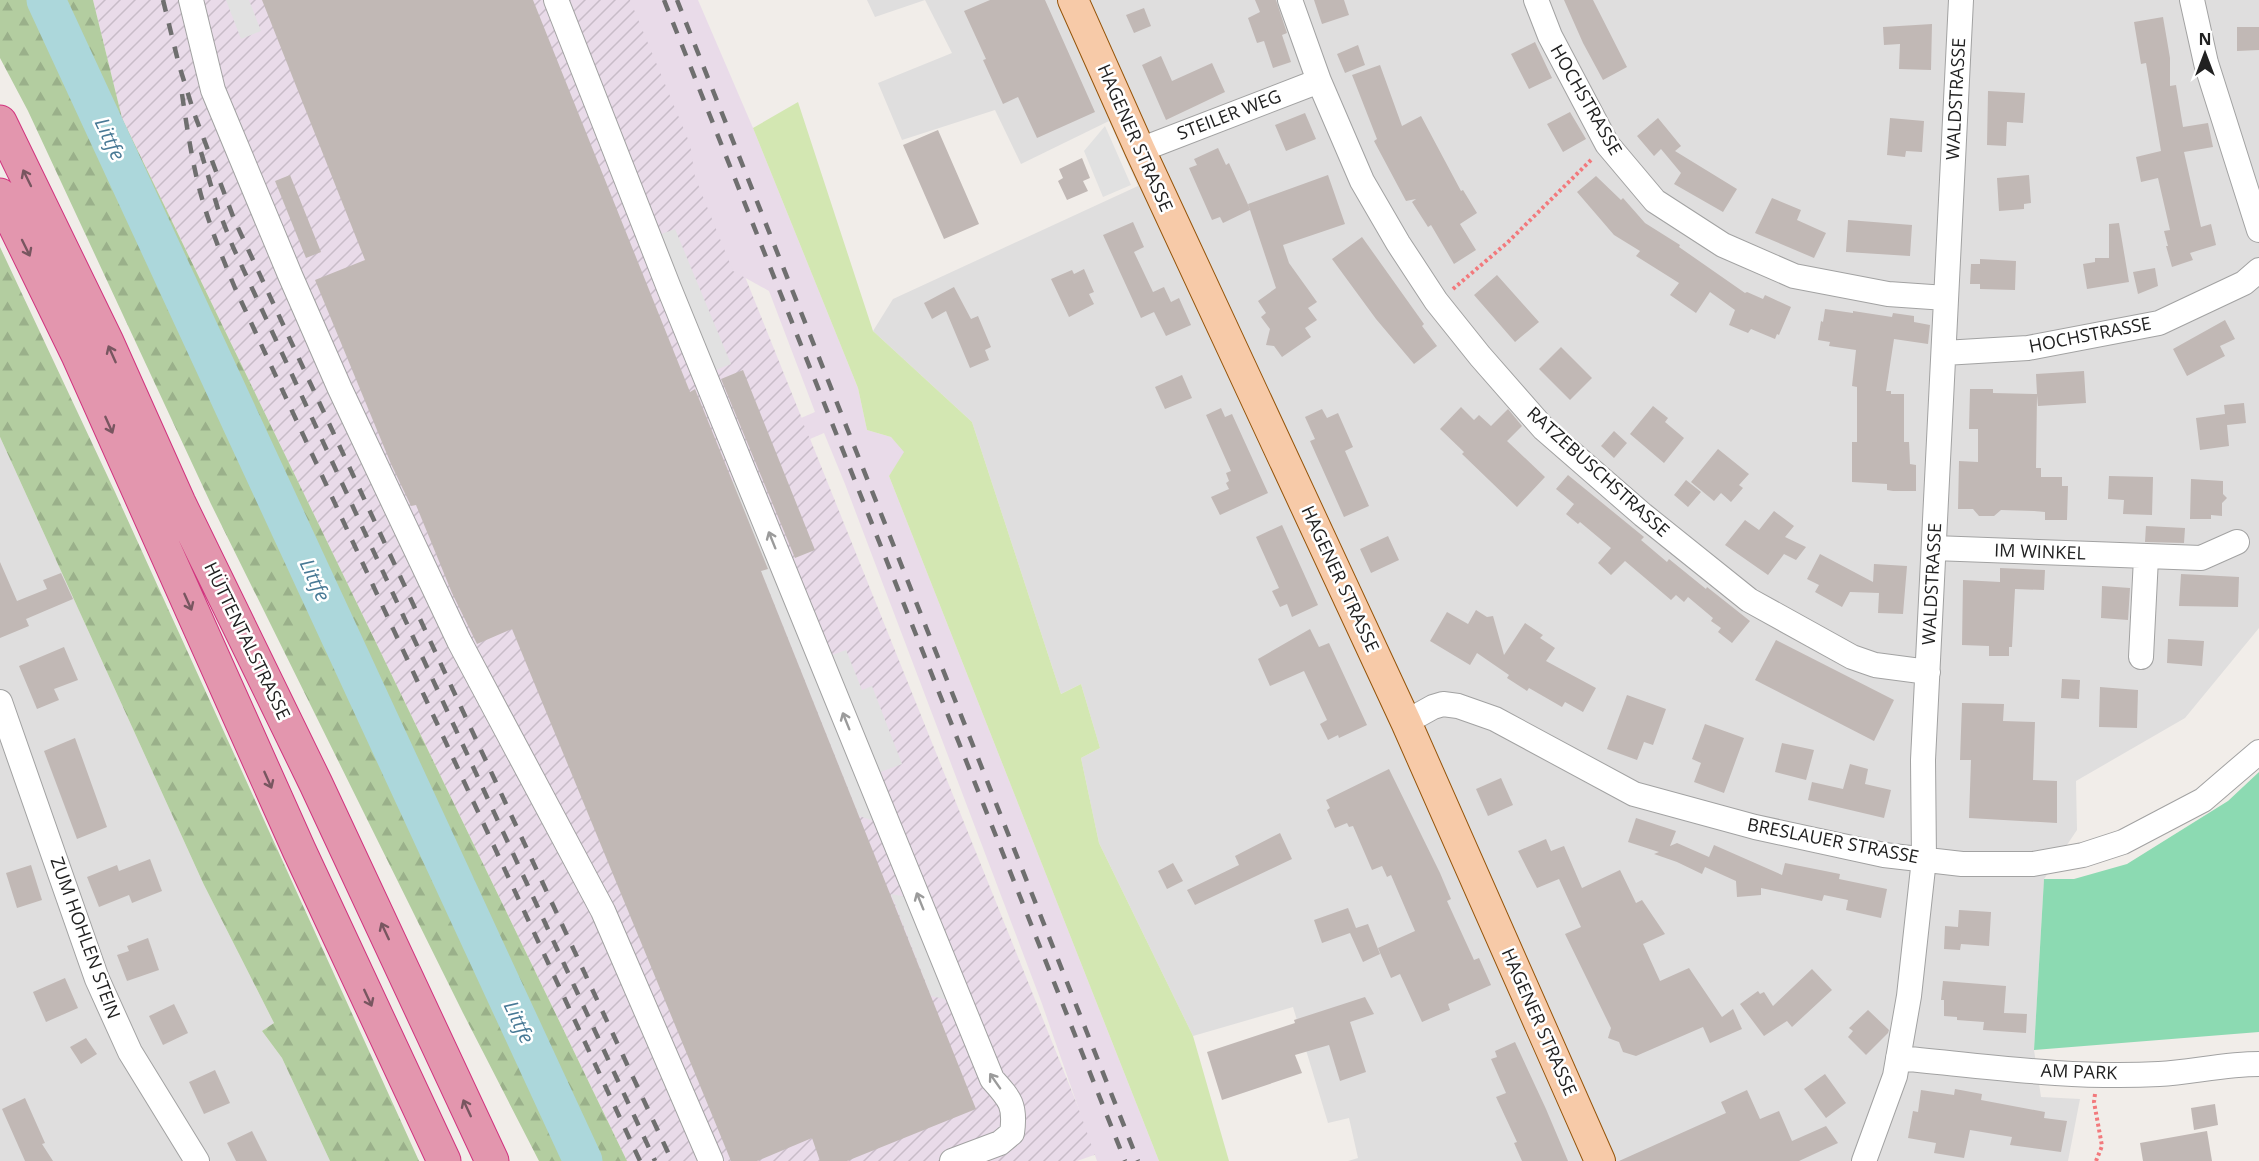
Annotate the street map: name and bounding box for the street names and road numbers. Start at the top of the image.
street label: WALDSTRASSE [1940,37,1970,161]
street label: HOCHSTRASSE [1545,40,1628,159]
street label: HAGENER STRASSE [1093,60,1179,215]
street label: STEILER WEG [1173,83,1284,145]
street label: HOCHSTRASSE [2027,310,2153,358]
street label: RATZEBUSCHSTRASSE [1522,401,1675,542]
street label: HAGENER STRASSE [1296,501,1385,656]
street label: WALDSTRASSE [1916,522,1946,646]
street label: IM WINKEL [1994,537,2086,565]
street label: HÜTTENTALSTRASSE [199,558,296,723]
street label: BRESLAUER STRASSE [1745,812,1921,868]
street label: ZUM HOHLEN STEIN [45,853,126,1022]
street label: HAGENER STRASSE [1497,944,1583,1099]
street label: AM PARK [2040,1058,2119,1084]

